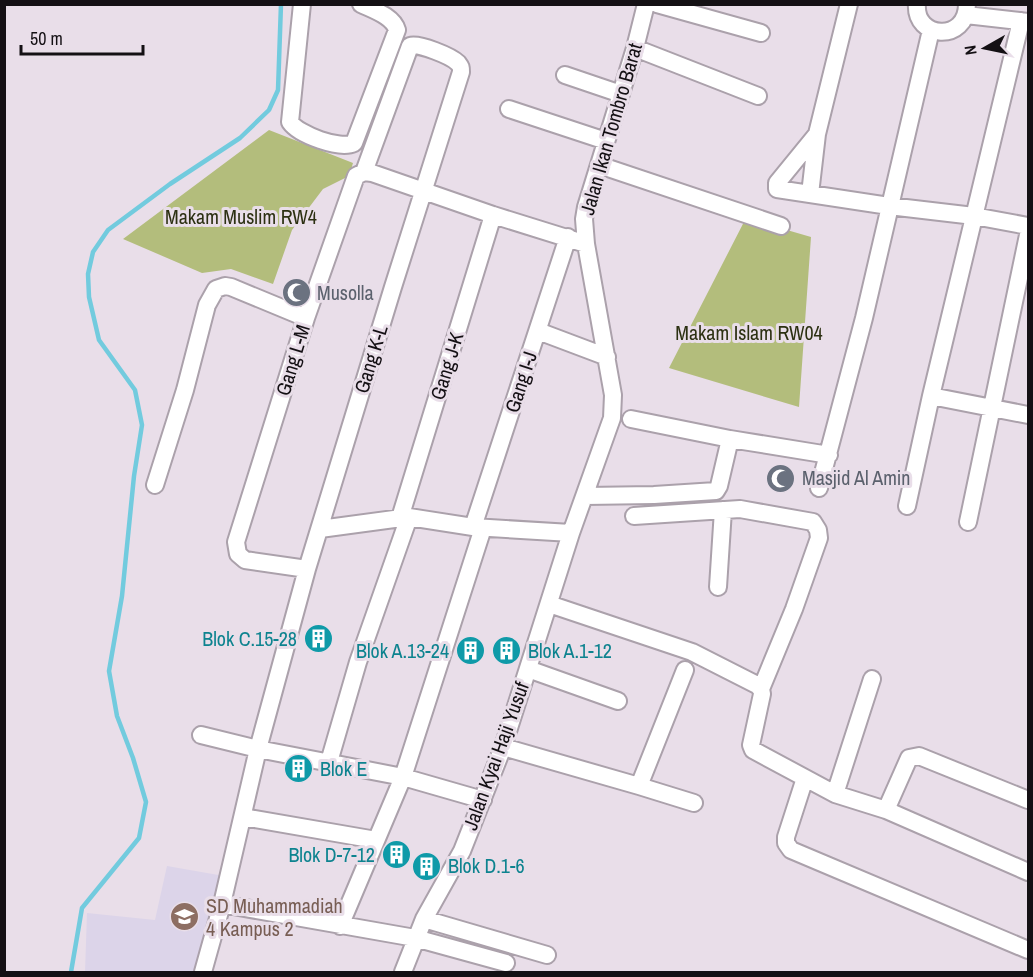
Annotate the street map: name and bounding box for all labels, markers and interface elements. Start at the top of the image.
scale bar [21,18,142,56]
north arrow [955,18,1015,78]
text: 50 m [30,26,63,51]
street label: Jalan Ikan Tombro Barat [573,39,648,218]
text: N [959,44,982,57]
park label: Makam Muslim RW4 [165,203,317,230]
mosque icon: Musolla [280,277,312,309]
place label: Musolla [317,279,374,306]
park label: Makam Islam RW04 [675,319,823,346]
street label: Gang L-M [269,321,316,399]
street label: Gang K-L [347,321,394,396]
street label: Gang J-K [423,329,470,403]
street label: Gang I-J [498,348,543,416]
mosque icon: Masjid Al Amin [765,462,797,494]
place label: Masjid Al Amin [802,464,910,491]
building icon: Blok C.15-28 [302,623,334,655]
place label: Blok C.15-28 [202,625,297,652]
building icon: Blok A.13-24 [454,635,486,667]
building icon: Blok A.1-12 [491,635,523,667]
place label: Blok A.13-24 [356,637,449,664]
place label: Blok A.1-12 [528,637,612,664]
street label: Jalan Kyai Haji Yusuf [456,678,535,834]
building icon: Blok E [283,753,315,785]
place label: Blok E [320,755,367,782]
building icon: Blok D-7-12 [380,839,412,871]
place label: Blok D-7-12 [288,841,375,868]
building icon: Blok D.1-6 [411,850,443,882]
place label: Blok D.1-6 [448,852,525,879]
place label: SD Muhammadiah 4 Kampus 2 [206,892,343,942]
school or university icon: SD Muhammadiah 4 Kampus 2 [169,901,201,933]

